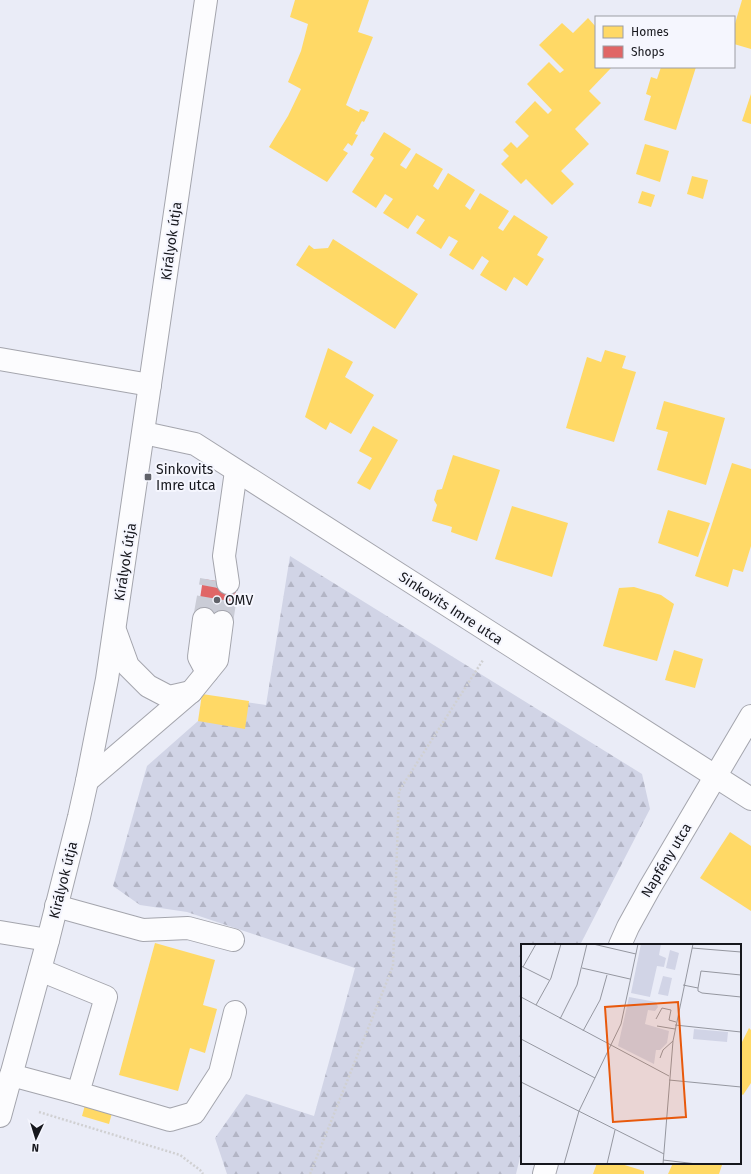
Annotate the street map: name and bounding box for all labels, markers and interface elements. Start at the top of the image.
legend [595,16,735,68]
text: Homes [631,25,669,39]
text: Shops [631,45,665,59]
street label: Királyok útja [158,201,185,281]
place label: Sinkovits Imre utca [156,461,216,494]
marker: Sinkovits Imre utca [143,472,153,482]
street label: Királyok útja [111,522,140,603]
street label: Sinkovits Imre utca [395,568,506,648]
place label: OMV [225,592,253,609]
marker: OMV [212,595,222,605]
street label: Napfény utca [638,820,695,900]
street label: Királyok útja [46,840,81,921]
inset map [521,944,741,1164]
north arrow [16,1118,56,1158]
text: N [31,1141,39,1154]

